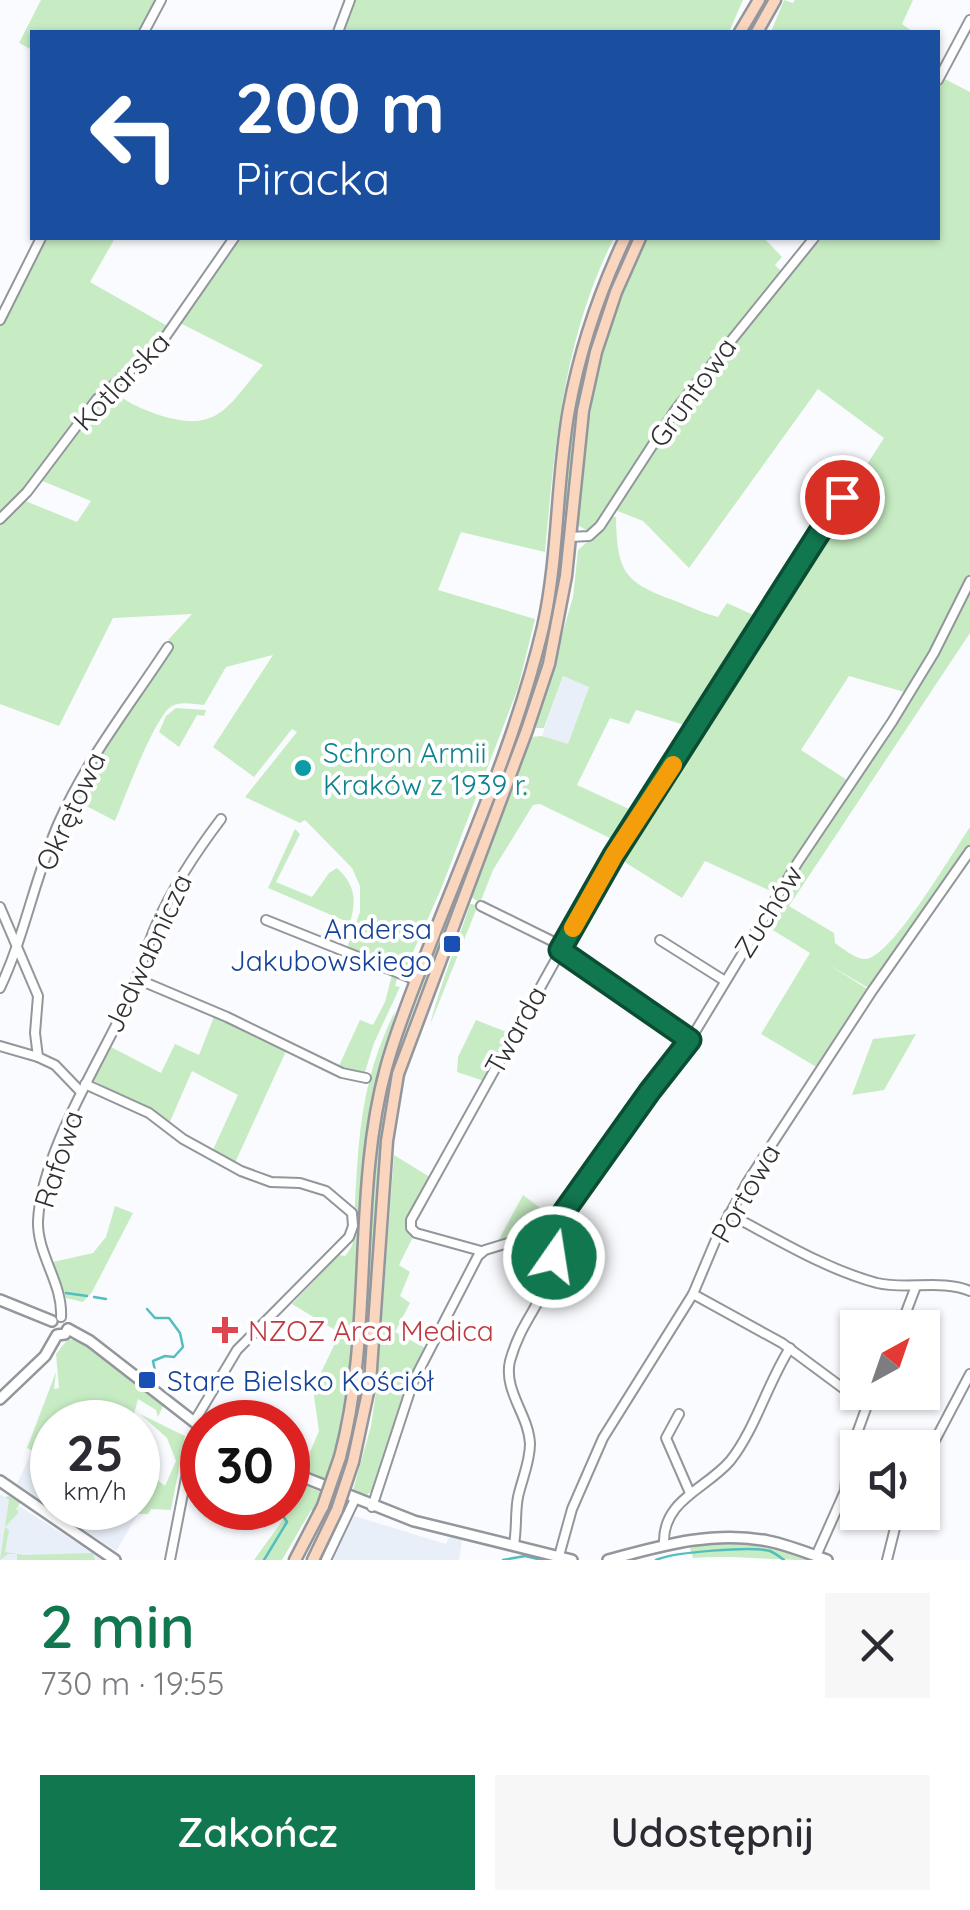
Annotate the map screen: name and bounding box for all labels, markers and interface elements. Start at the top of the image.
text: 200 m [235,63,445,151]
icon: left [70,70,200,200]
text: Piracka [235,150,390,206]
street label: Kotlarska [65,324,177,438]
street label: Gruntowa [641,330,743,454]
pin [800,455,885,540]
icon: arrive [815,470,870,525]
place label: Schron Armii Kraków z 1939 r. [323,735,528,802]
street label: Okrętowa [27,746,113,876]
marker: Schron Armii Kraków z 1939 r. [292,757,314,779]
street label: Zuchów [726,858,810,964]
street label: Jedwabnicza [95,868,199,1038]
place label: Andersa Jakubowskiego [230,911,432,978]
marker: Andersa Jakubowskiego [441,933,463,955]
street label: Twarda [476,980,554,1080]
street label: Rafowa [26,1106,90,1212]
street label: Portowa [703,1137,787,1249]
position arrow [502,1205,606,1309]
north arrow [840,1310,940,1410]
map controls [840,1310,940,1530]
place label: NZOZ Arca Medica [248,1313,494,1348]
marker: NZOZ Arca Medica [212,1317,238,1343]
place label: Stare Bielsko Kościół [167,1363,434,1398]
marker: Stare Bielsko Kościół [136,1369,158,1391]
speed limit sign: 30 [180,1400,310,1530]
text: 25 [66,1421,124,1484]
button: sound [840,1430,940,1530]
text: km/h [63,1475,127,1506]
text: 2 min [40,1588,195,1663]
button: close [825,1593,930,1698]
text: 730 m · 19:55 [40,1663,224,1703]
button: Zakończ [40,1775,475,1890]
button: Udostępnij [495,1775,930,1890]

